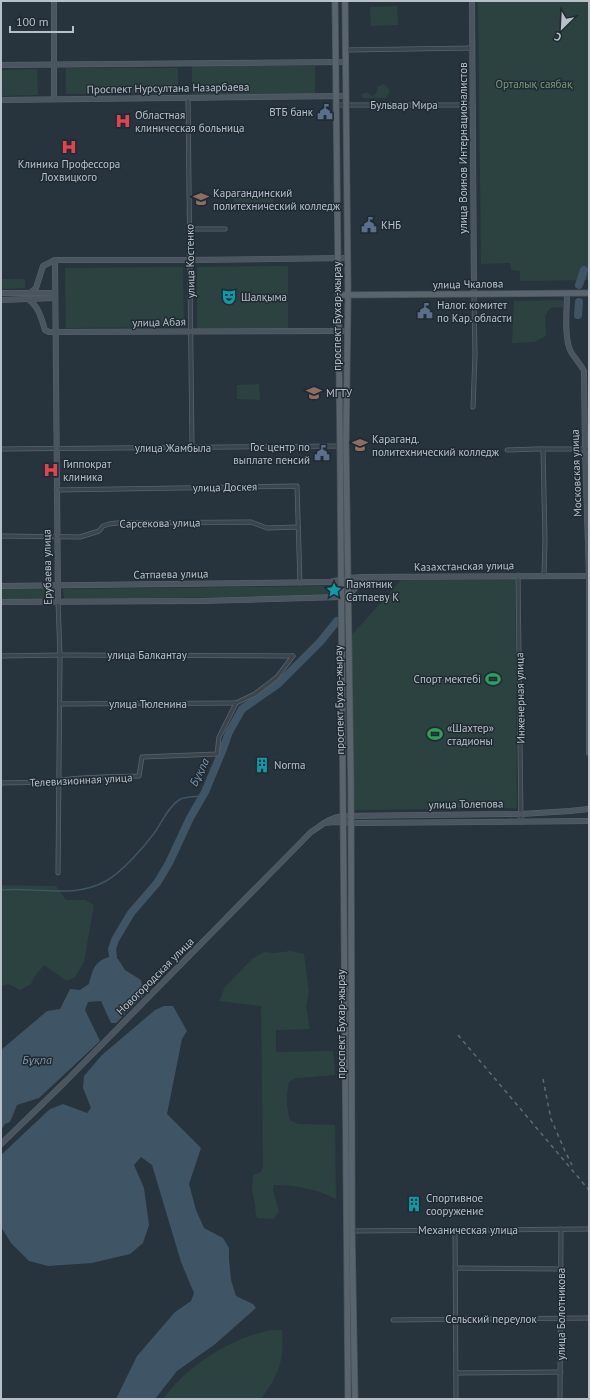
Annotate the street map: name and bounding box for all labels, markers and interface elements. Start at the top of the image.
scale bar [10,8,73,34]
north arrow [542,8,582,48]
text: 100 m [16,14,49,29]
text: С [552,29,564,45]
street label: улица Воинов Интернационалистов [456,62,470,234]
park label: Орталық саябақ [496,77,573,91]
street label: Проспект Нурсултана Назарбаева [87,80,249,96]
street label: Бульвар Мира [370,98,438,112]
public building icon: ВТБ банк [316,103,334,121]
place label: ВТБ банк [269,105,314,119]
place label: Областная клиническая больница [135,108,245,135]
hospital icon: Областная клиническая больница [114,112,132,130]
hospital icon: Клиника Профессора Лохвицкого [60,138,78,156]
place label: Клиника Профессора Лохвицкого [18,157,120,184]
place label: Карагандинский политехнический колледж [213,186,341,213]
school or university icon: Карагандинский политехнический колледж [192,190,210,208]
public building icon: КНБ [360,216,378,234]
place label: КНБ [381,218,401,232]
street label: улица Костенко [182,224,198,298]
street label: проспект Бухар-жырау [330,260,344,371]
street label: улица Чкалова [433,276,503,292]
theatre icon: Шалқыма [220,288,238,306]
place label: Шалқыма [241,290,287,304]
place label: Налог. комитет по Кар. области [437,298,512,325]
public building icon: Налог. комитет по Кар. области [416,302,434,320]
street label: улица Абая [132,315,186,329]
school or university icon: МГТУ [305,384,323,402]
place label: МГТУ [326,386,353,400]
street label: Московская улица [567,429,585,517]
place label: Караганд. политехнический колледж [372,432,500,459]
school or university icon: Караганд. политехнический колледж [351,436,369,454]
place label: Гос центр по выплате пенсий [233,440,310,467]
street label: улица Жамбыла [135,441,211,455]
public building icon: Гос центр по выплате пенсий [313,444,331,462]
place label: Гиппократ клиника [63,457,112,484]
hospital icon: Гиппократ клиника [42,461,60,479]
street label: улица Доскея [193,479,257,495]
street label: Сарсекова улица [119,515,201,531]
street label: Ерубаева улица [39,529,55,605]
street label: Казахстанская улица [414,558,514,574]
street label: Сатпаева улица [133,566,209,582]
place label: Памятник Сатпаеву К [346,577,399,604]
place icon: Памятник Сатпаеву К [325,581,343,599]
street label: проспект Бухар-жырау [331,644,347,755]
street label: улица Балкантау [107,648,188,662]
street label: Инженерная улица [512,652,528,744]
sports icon: Спорт мектебі [484,670,502,688]
place label: Спорт мектебі [414,672,481,686]
street label: улица Тюленина [109,697,187,711]
place label: «Шахтер» стадионы [447,721,494,748]
sports icon: «Шахтер» стадионы [426,725,444,743]
water label: Бұқпа [186,755,212,789]
building icon: Norma [253,756,271,774]
place label: Norma [274,758,305,772]
street label: Телевизионная улица [29,770,133,790]
street label: улица Толепова [428,796,504,812]
street label: Новогородская улица [113,934,197,1018]
street label: проспект Бухар-жырау [334,968,348,1079]
water label: Бұқпа [22,1052,52,1067]
place label: Спортивное сооружение [426,1191,484,1218]
building icon: Спортивное сооружение [405,1195,423,1213]
street label: Механическая улица [418,1223,518,1237]
street label: улица Болотникова [554,1268,568,1360]
street label: Сельский переулок [445,1312,537,1326]

